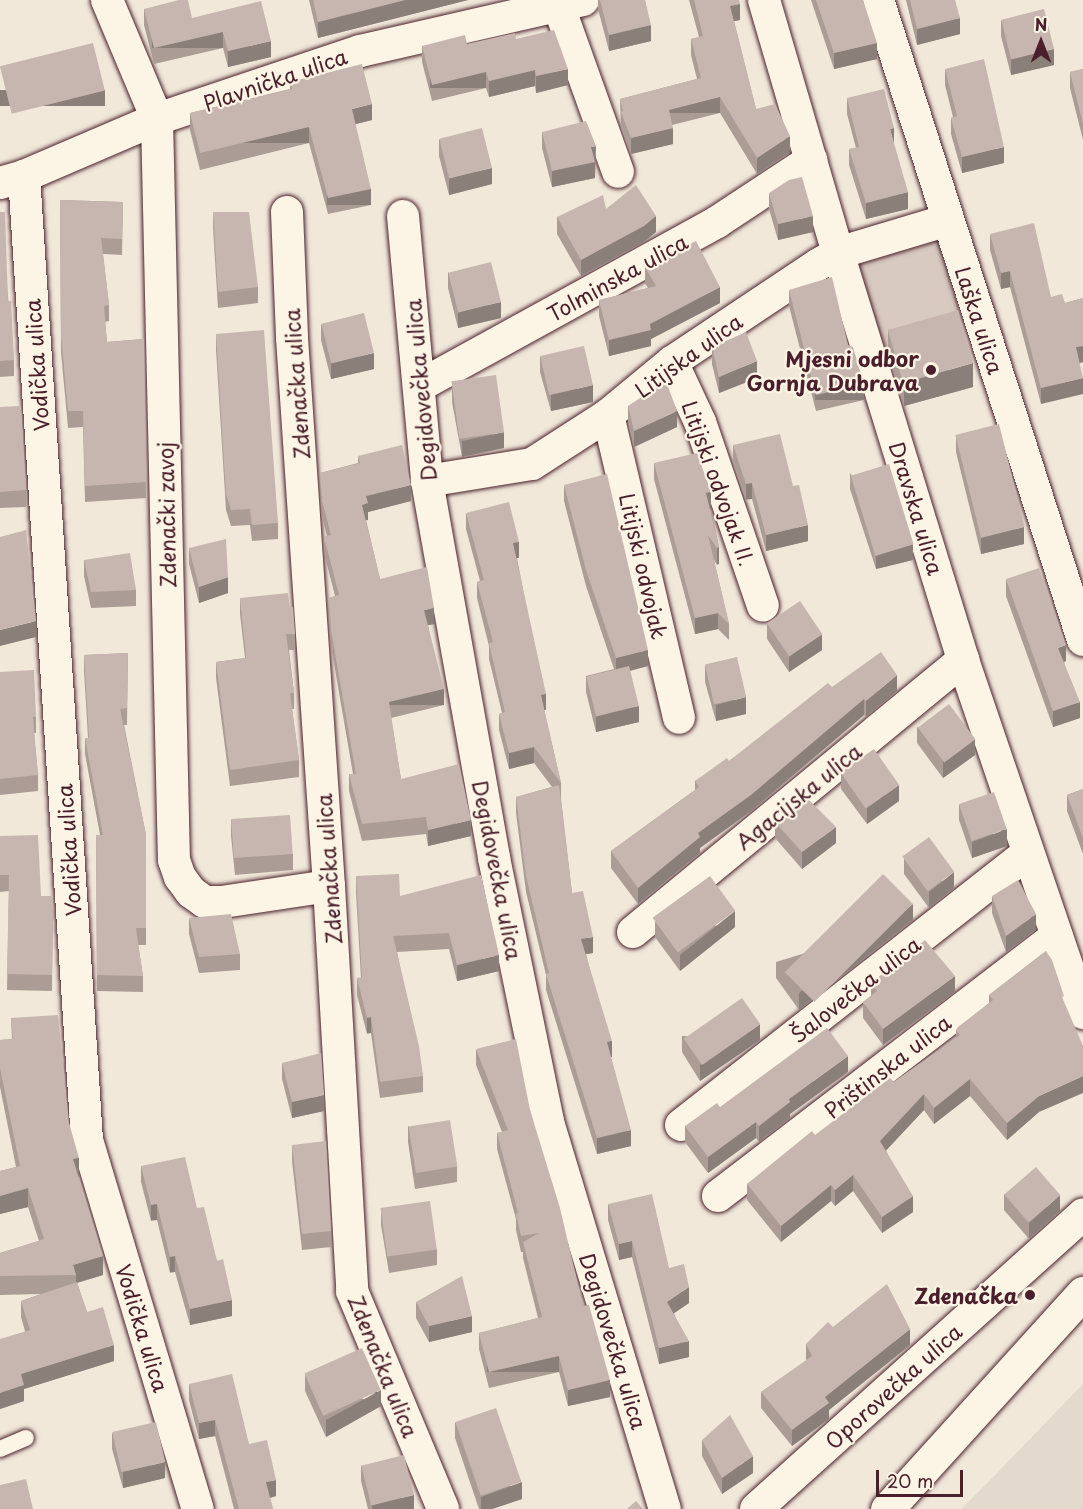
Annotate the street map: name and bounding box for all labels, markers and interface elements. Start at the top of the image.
north arrow [1011,12,1071,72]
text: N [1035,12,1047,36]
street label: Plavnička ulica [199,42,351,116]
street label: Tolminska ulica [542,228,692,326]
street label: Laška ulica [951,262,1009,378]
street label: Vodička ulica [19,298,53,432]
street label: Degidovečka ulica [400,298,440,482]
street label: Zdenačka ulica [278,307,314,461]
street label: Litijska ulica [629,307,747,403]
place label: Mjesni odbor Gornja Dubrava [747,345,919,395]
marker: Mjesni odbor Gornja Dubrava [924,363,938,377]
street label: Litijski odvojak II. [677,396,761,570]
street label: Dravska ulica [885,438,949,578]
street label: Zdenački zavoj [152,441,180,589]
street label: Litijski odvojak [615,490,673,642]
street label: Agacijska ulica [729,737,867,855]
street label: Degidovečka ulica [468,778,528,962]
street label: Vodička ulica [51,783,85,917]
street label: Zdenačka ulica [310,792,346,946]
street label: Šalovečka ulica [785,931,925,1047]
street label: Prištinska ulica [819,1009,955,1123]
street label: Degidovečka ulica [575,1250,653,1432]
street label: Vodička ulica [112,1261,174,1395]
place label: Zdenačka [914,1282,1018,1308]
marker: Zdenačka [1023,1288,1037,1302]
street label: Zdenačka ulica [344,1291,424,1441]
street label: Oporovečka ulica [819,1318,967,1454]
scale bar [879,1458,966,1496]
text: 20 m [887,1467,933,1494]

